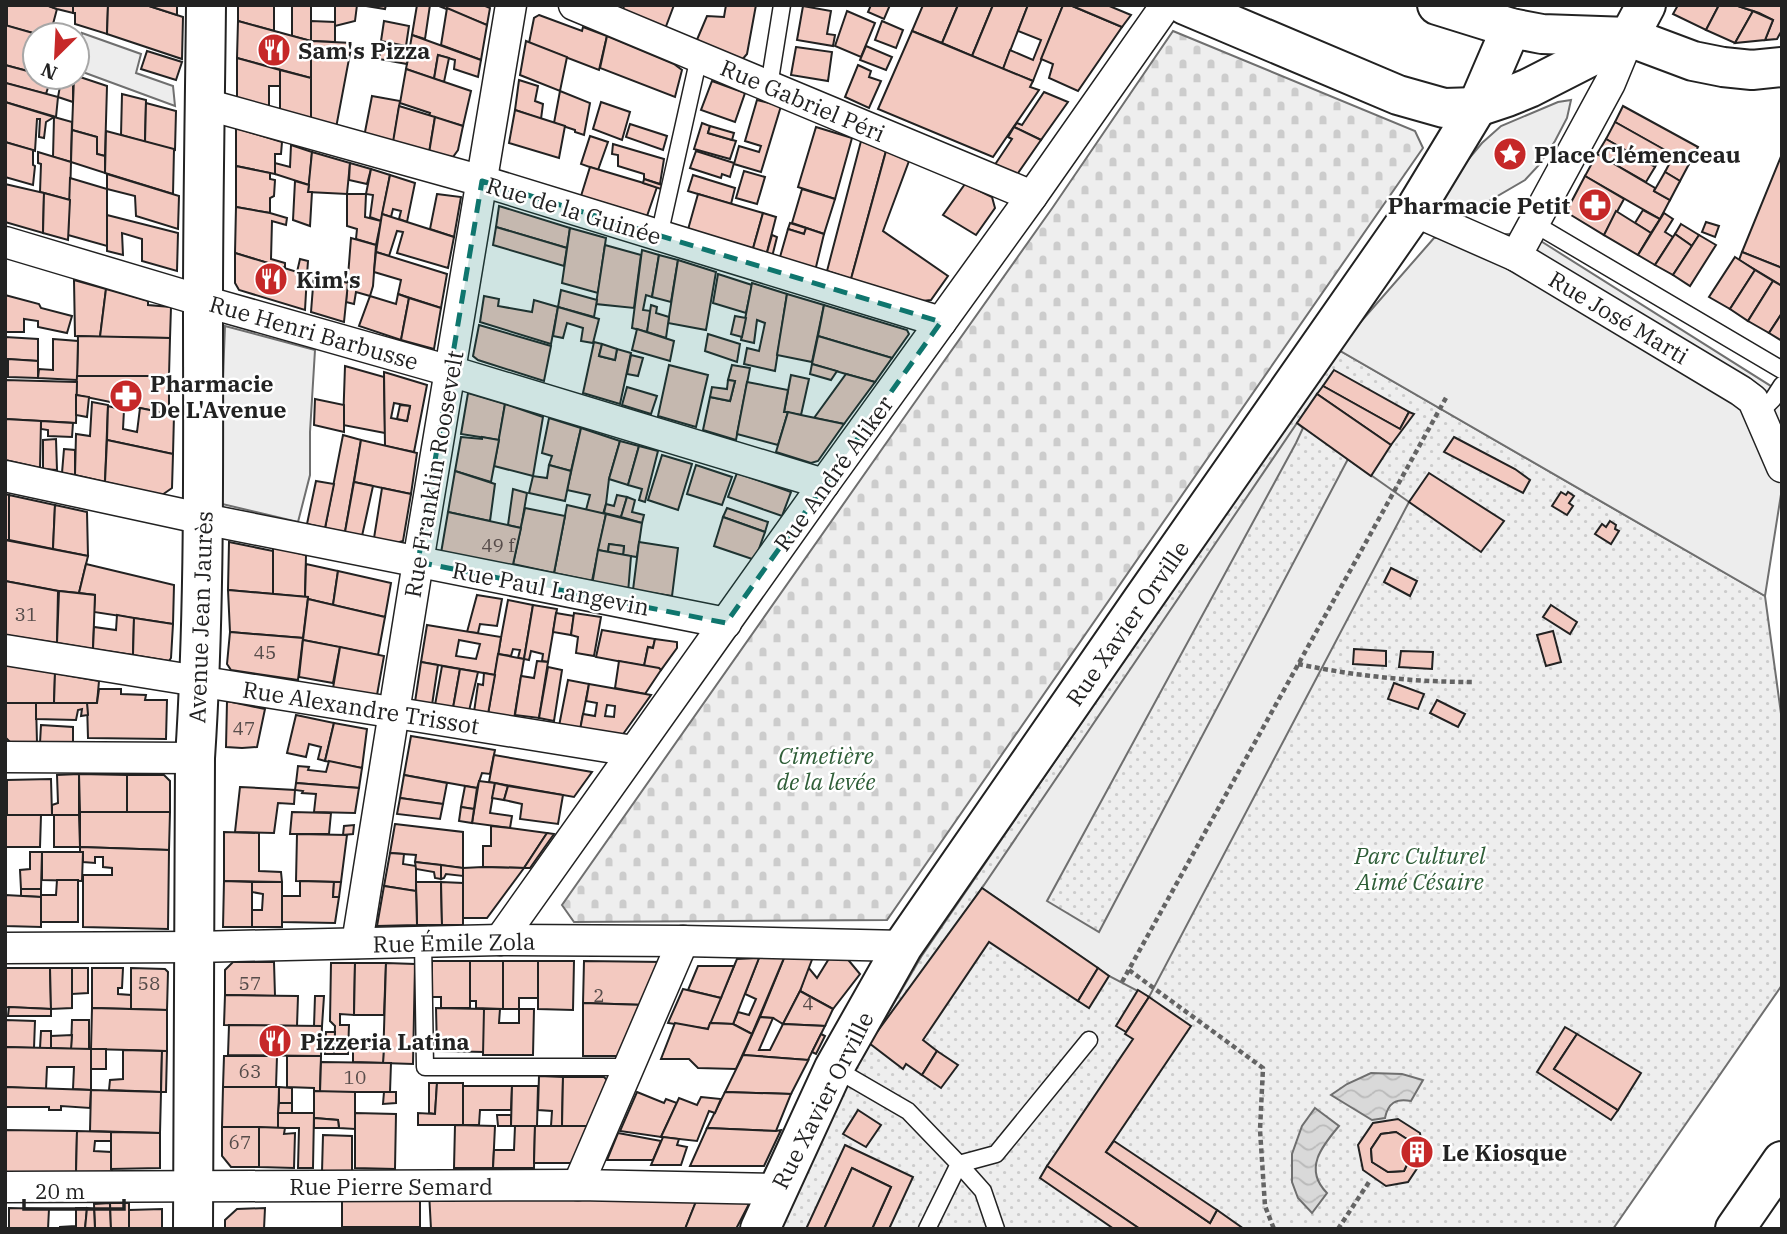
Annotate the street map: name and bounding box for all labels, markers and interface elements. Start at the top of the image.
north arrow [21,21,91,91]
restaurant icon: Sam's Pizza [255,31,293,69]
place label: Sam's Pizza [298,35,430,65]
street label: Rue Gabriel Péri [716,52,890,148]
text: N [37,58,61,86]
place icon: Place Clémenceau [1491,135,1529,173]
place label: Place Clémenceau [1534,139,1741,169]
street label: Rue de la Guinée [483,169,665,251]
pharmacy icon: Pharmacie Petit [1576,186,1614,224]
place label: Pharmacie Petit [1388,190,1570,220]
restaurant icon: Kim's [252,260,290,298]
place label: Kim's [296,264,361,294]
street label: Rue José Marti [1544,264,1694,370]
street label: Rue Henri Barbusse [206,288,422,376]
street label: Rue Franklin Roosevelt [396,348,470,600]
place label: Pharmacie De L'Avenue [150,368,287,424]
pharmacy icon: Pharmacie De L'Avenue [107,377,145,415]
street label: Rue André Aliker [767,389,899,557]
street label: Avenue Jean Jaurès [181,510,219,724]
house number: 49 f [481,533,516,557]
street label: Rue Xavier Orville [1059,535,1195,711]
street label: Rue Paul Langevin [450,554,652,622]
house number: 31 [15,602,37,626]
house number: 45 [254,640,276,664]
street label: Rue Alexandre Trissot [240,673,482,741]
house number: 47 [233,716,255,740]
park label: Cimetière de la levée [777,740,875,796]
park label: Parc Culturel Aimé Césaire [1354,840,1486,896]
street label: Rue Émile Zola [372,926,536,958]
house number: 58 [138,971,160,995]
house number: 57 [239,971,261,995]
house number: 2 [593,983,605,1007]
house number: 4 [802,991,814,1015]
street label: Rue Xavier Orville [764,1006,880,1194]
restaurant icon: Pizzeria Latina [256,1022,294,1060]
place label: Pizzeria Latina [300,1026,470,1056]
house number: 63 [239,1059,261,1083]
house number: 10 [344,1065,366,1089]
house number: 67 [229,1130,251,1154]
building icon: Le Kiosque [1398,1133,1436,1171]
place label: Le Kiosque [1442,1137,1567,1167]
scale bar [24,1168,124,1212]
street label: Rue Pierre Semard [289,1171,493,1201]
text: 20 m [35,1177,85,1205]

